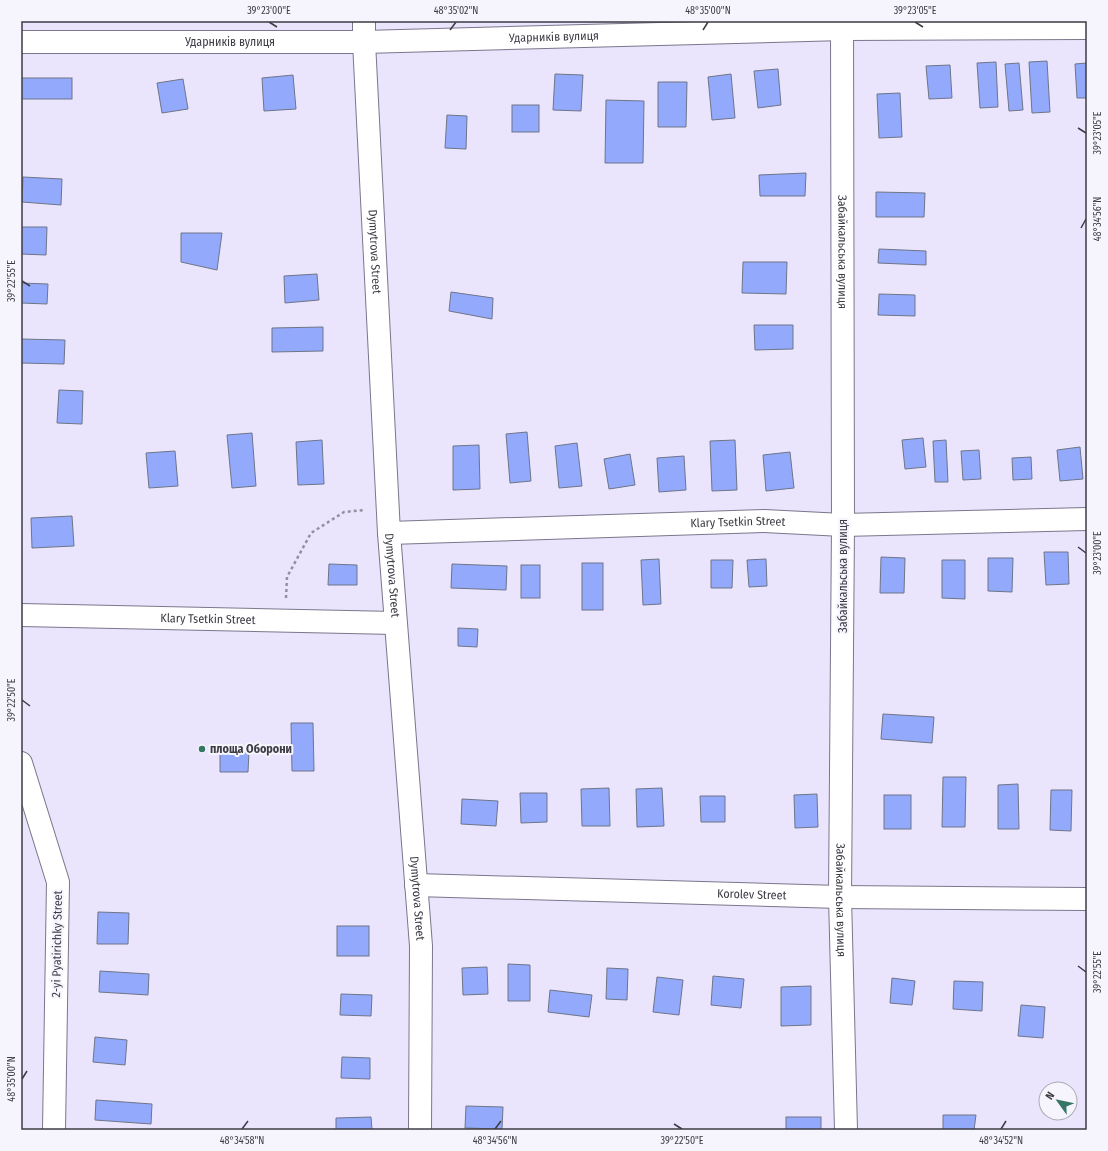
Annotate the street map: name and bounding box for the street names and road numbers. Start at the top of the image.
street label: Ударників вулиця [508,29,599,45]
street label: Ударників вулиця [184,35,275,49]
street label: Забайкальська вулиця [835,195,850,309]
street label: Dymytrova Street [366,209,384,294]
street label: Klary Tsetkin Street [690,514,786,530]
street label: Забайкальська вулиця [836,519,850,633]
street label: Dymytrova Street [382,533,403,618]
street label: Klary Tsetkin Street [160,611,256,627]
street label: Забайкальська вулиця [833,843,849,957]
street label: Dymytrova Street [407,856,428,941]
street label: Korolev Street [717,887,787,902]
street label: 2-yi Pyatirichky Street [49,890,65,998]

